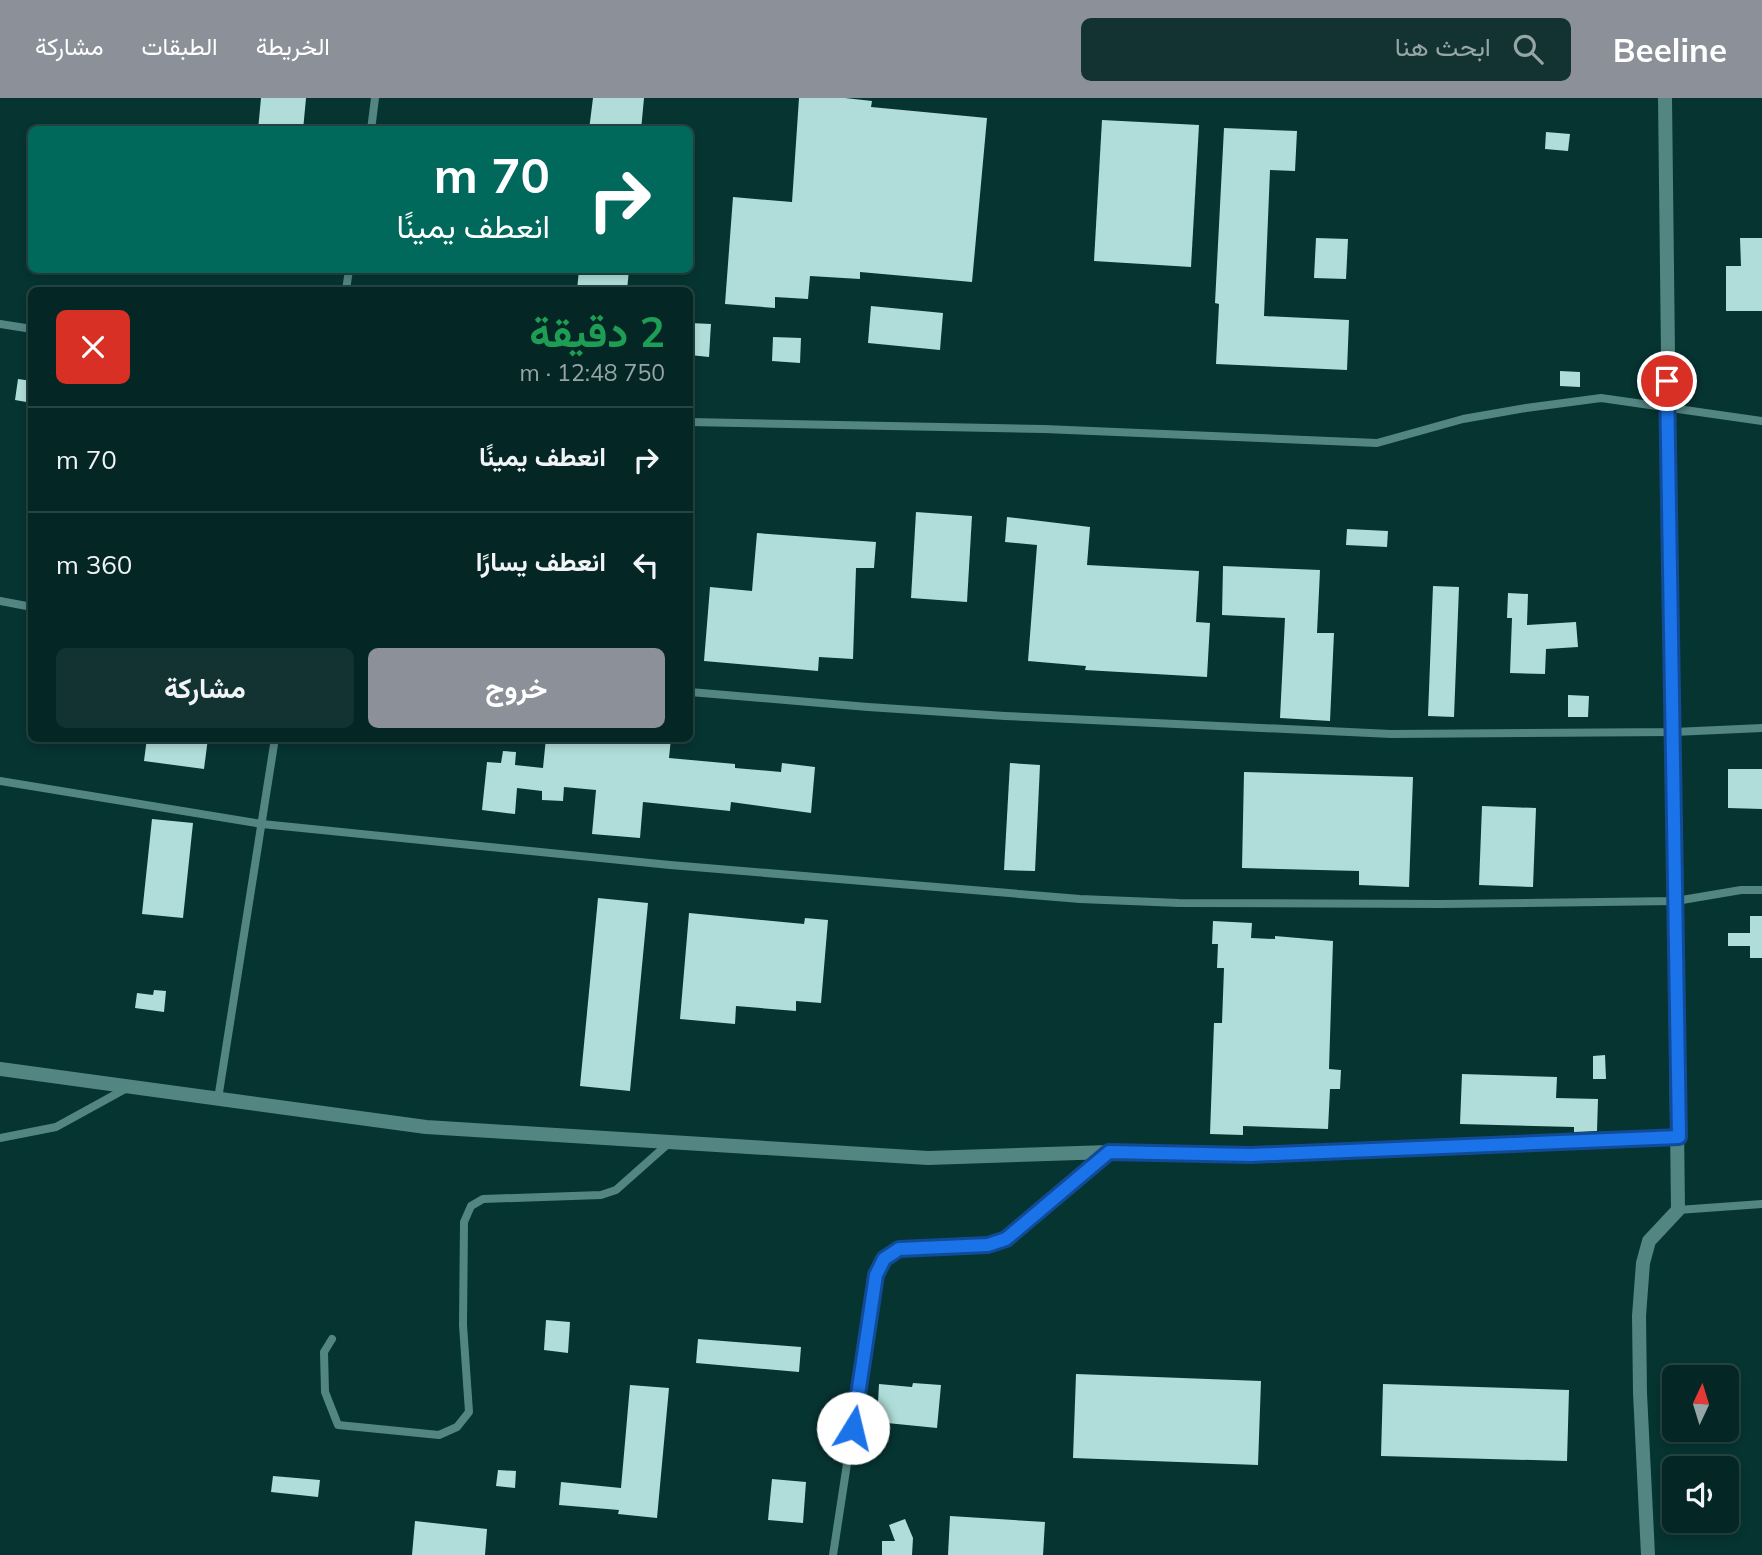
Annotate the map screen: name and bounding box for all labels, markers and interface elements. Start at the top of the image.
search box [1081,18,1571,81]
text: Beeline [1613,29,1727,70]
text: ابحث هنا [1395,30,1491,63]
icon: search [1509,30,1547,68]
text: مشاركة [35,31,103,61]
text: الطبقات [141,31,218,61]
text: الخريطة [256,31,330,61]
text: 70 m [434,144,550,205]
icon: right [574,154,665,245]
text: انعطف يمينًا [396,206,550,246]
text: 2 دقيقة [529,305,665,358]
button: close [56,310,130,384]
pin [1637,351,1697,411]
text: 750 m · 12:48 [520,358,665,387]
icon: arrive [1648,362,1686,400]
text: انعطف يمينًا [479,440,606,473]
icon: right [627,441,665,479]
text: 70 m [56,443,117,476]
text: انعطف يسارًا [476,545,606,578]
icon: left [627,546,665,584]
text: 360 m [56,548,132,581]
button: مشاركة [56,648,354,728]
button: خروج [368,648,665,728]
north arrow [1662,1365,1740,1442]
map controls [1662,1365,1739,1533]
position arrow [816,1391,890,1465]
button: sound [1662,1456,1739,1533]

